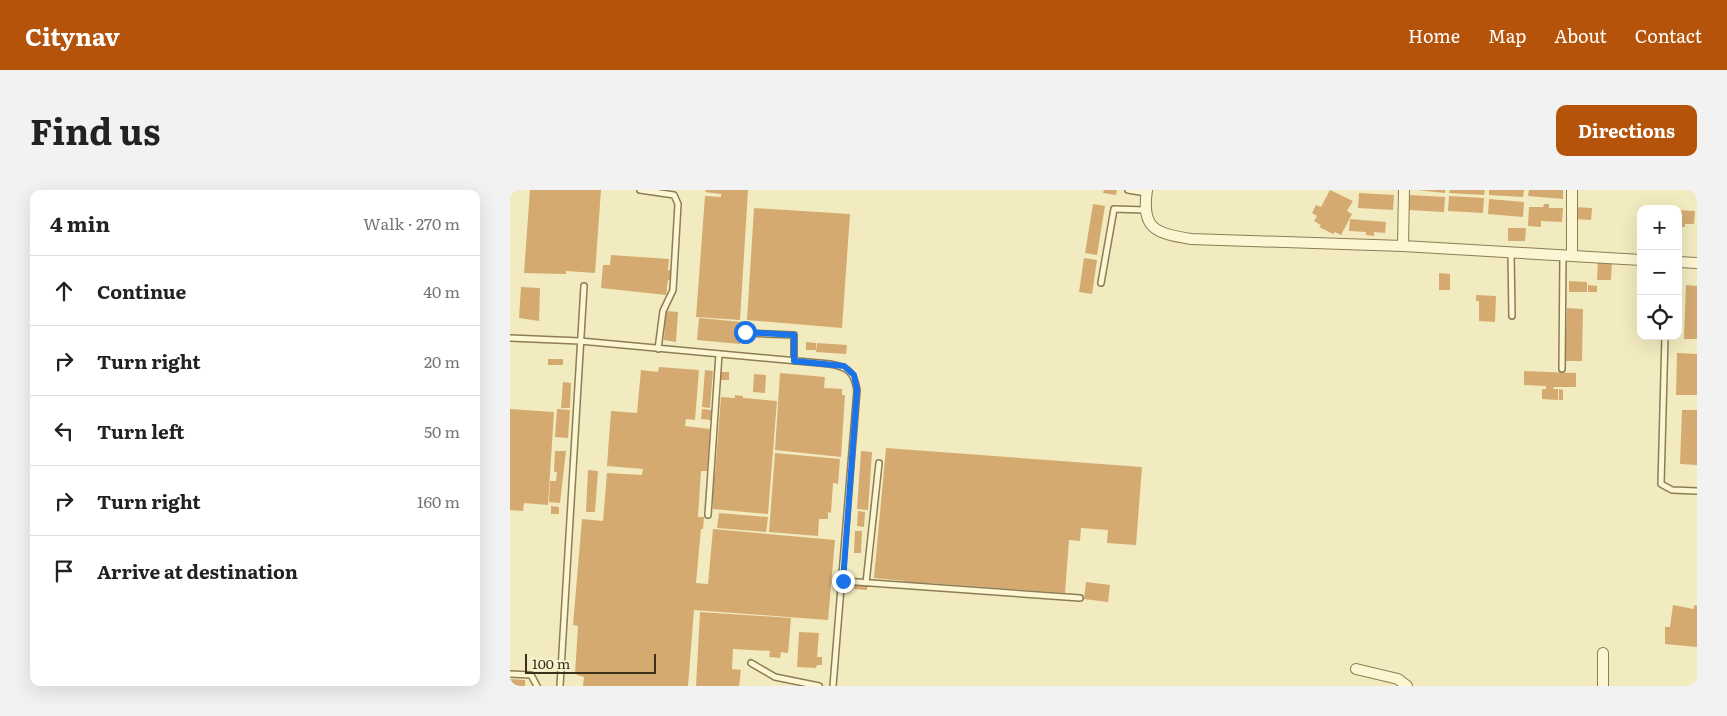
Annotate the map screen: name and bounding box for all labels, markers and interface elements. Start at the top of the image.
text: Citynav [25,18,120,53]
text: Home [1408,22,1460,49]
text: Map [1488,22,1526,49]
text: About [1554,22,1607,49]
text: Contact [1635,22,1702,49]
text: Find us [30,104,160,156]
button: Directions [1556,105,1697,156]
map controls [1637,205,1682,340]
button: + [1637,205,1682,250]
text: 4 min [50,207,110,238]
text: Walk · 270 m [363,211,460,235]
button: − [1637,250,1682,295]
icon: ahead [50,277,78,305]
text: Continue [97,277,186,305]
text: 40 m [423,279,460,303]
button: locate [1637,295,1682,340]
route start [734,321,757,344]
icon: right [50,347,78,375]
text: Turn right [97,347,201,375]
text: 20 m [424,349,460,373]
icon: left [50,417,78,445]
text: Turn left [97,417,184,445]
text: 50 m [424,419,460,443]
icon: right [50,487,78,515]
text: Turn right [97,487,201,515]
text: 160 m [417,489,460,513]
icon: arrive [50,557,78,585]
text: Arrive at destination [97,557,298,585]
route end [832,570,855,593]
scale bar [525,651,656,674]
text: 100 m [532,653,570,673]

